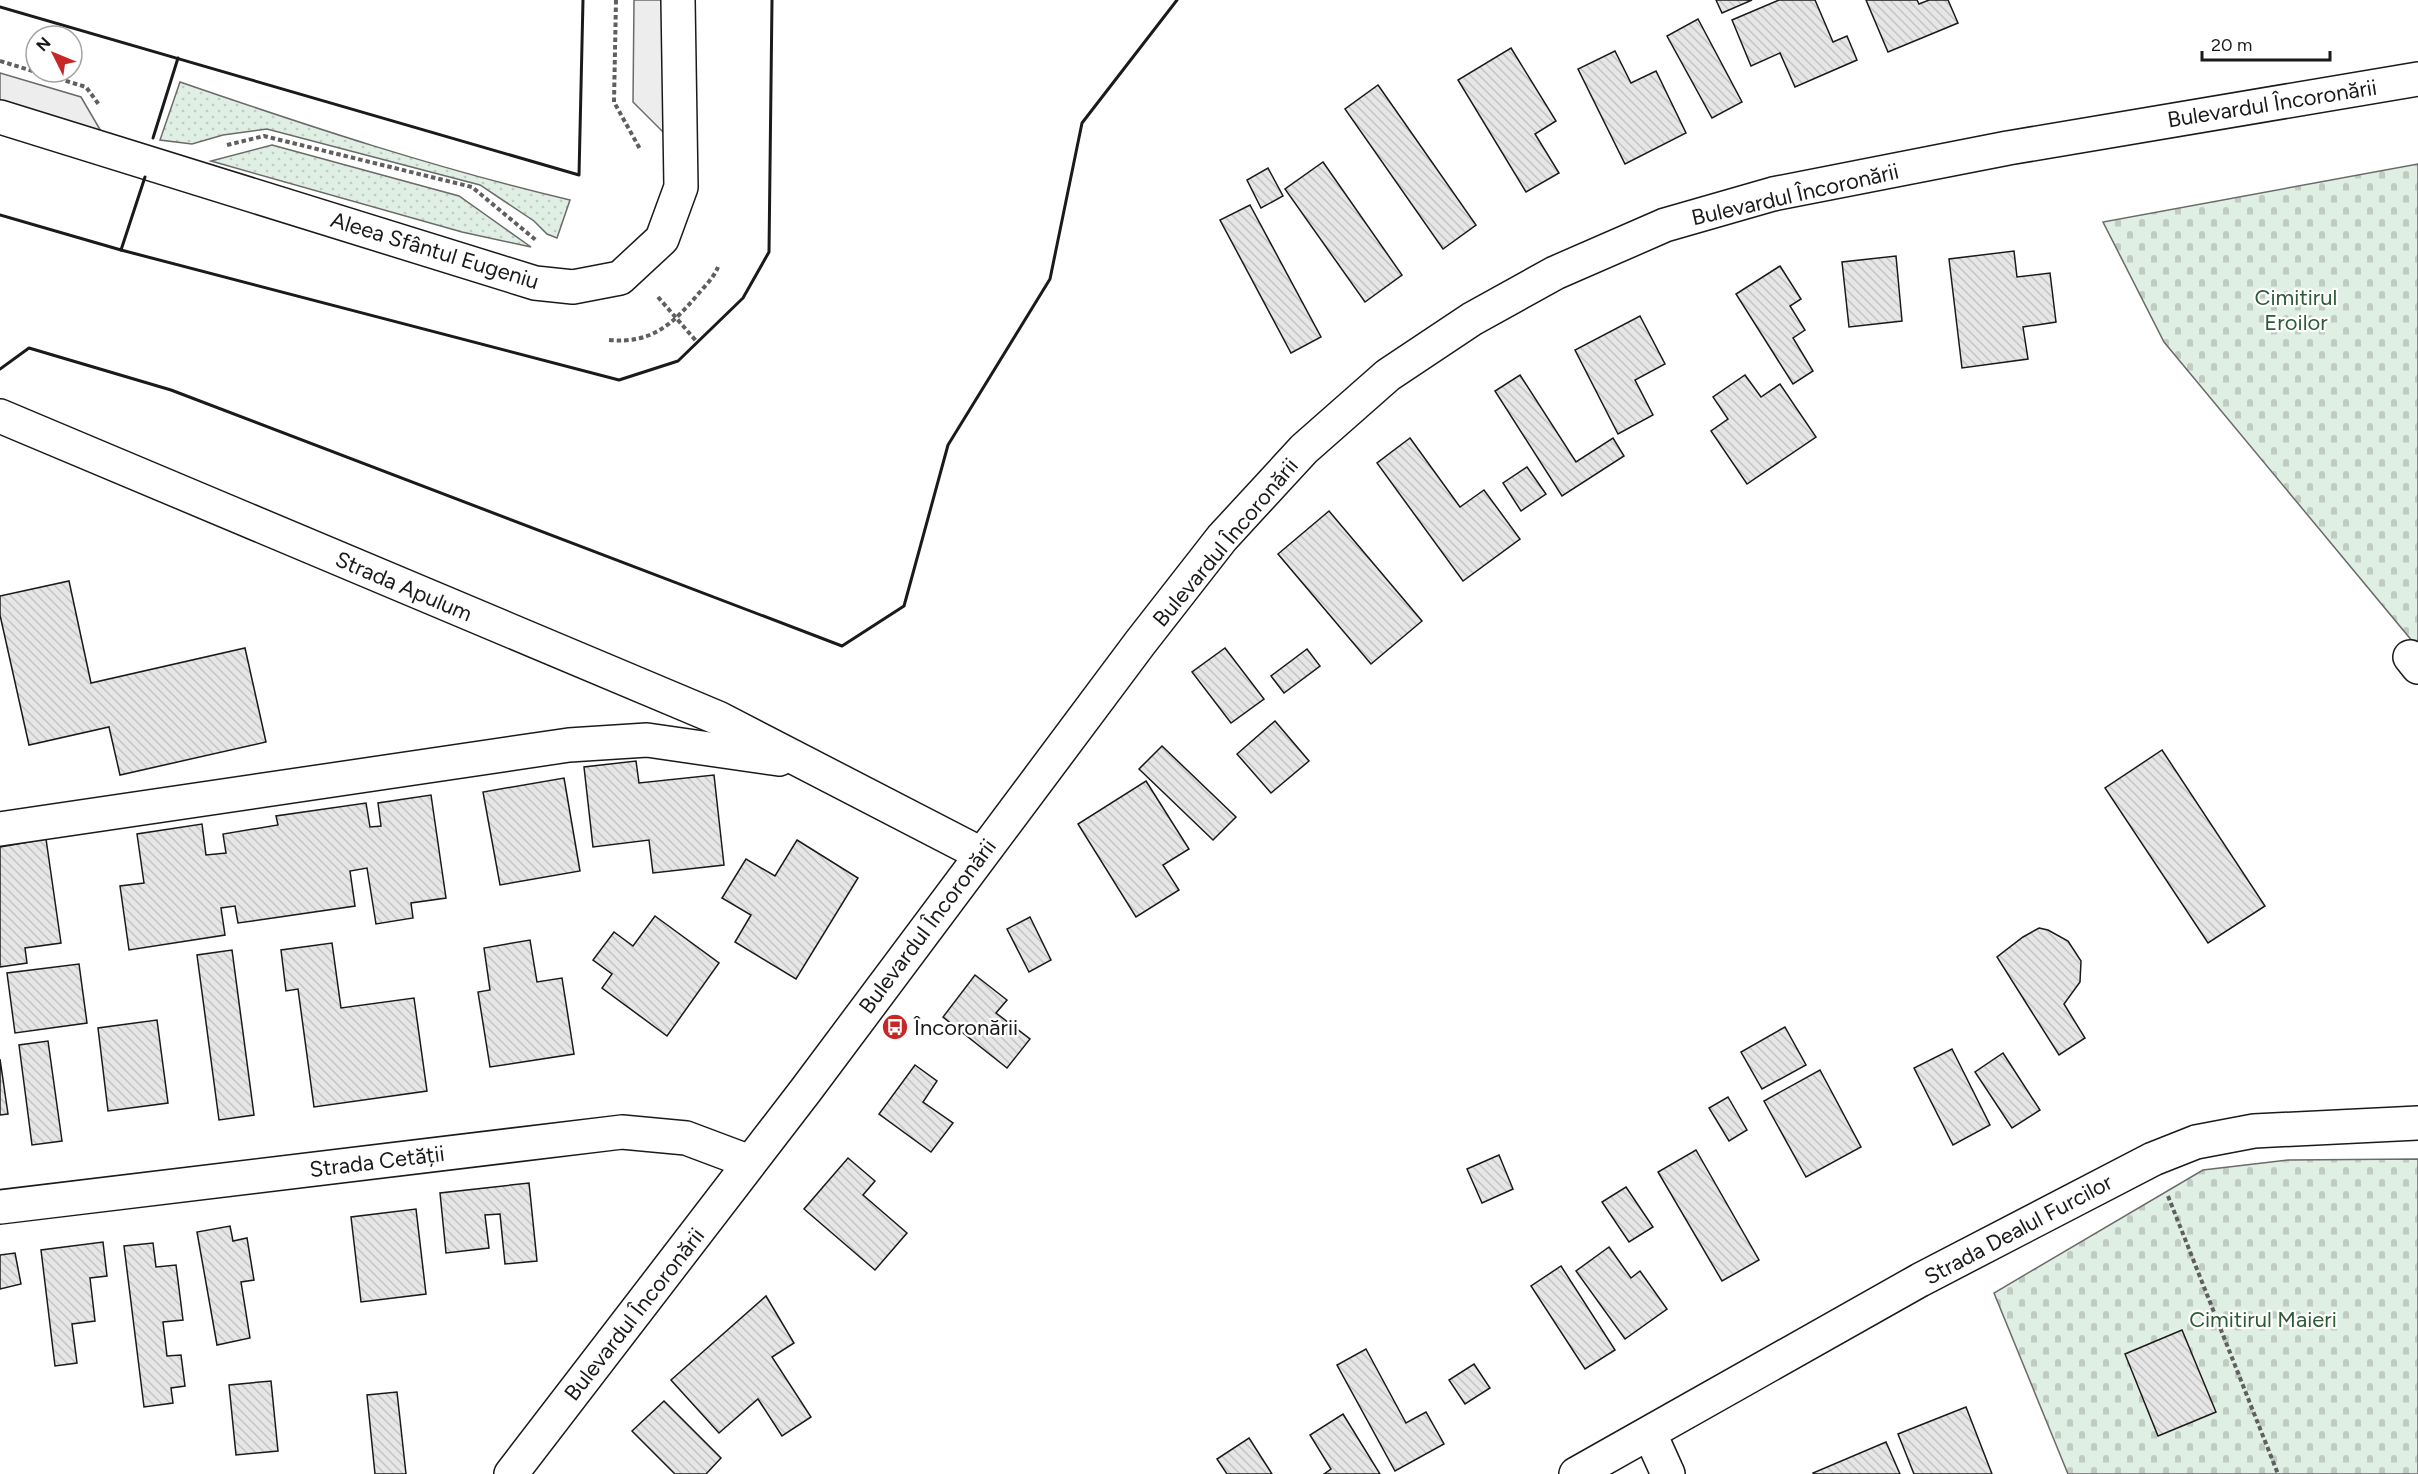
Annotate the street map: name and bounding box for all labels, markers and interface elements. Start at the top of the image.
north arrow [24,24,84,84]
scale bar [2202,24,2330,62]
text: N [32,33,55,55]
text: 20 m [2211,34,2252,56]
street label: Bulevardul Încoronării [2165,74,2379,133]
street label: Bulevardul Încoronării [1689,158,1901,231]
street label: Aleea Sfântul Eugeniu [328,206,542,295]
park label: Cimitirul Eroilor [2255,284,2337,336]
street label: Bulevardul Încoronării [1147,453,1304,632]
street label: Strada Apulum [331,546,476,627]
street label: Bulevardul Încoronării [853,834,1002,1019]
bus stop icon: Încoronării [880,1012,910,1042]
place label: Încoronării [913,1014,1018,1041]
street label: Strada Cetății [308,1140,446,1183]
street label: Strada Dealul Furcilor [1920,1168,2117,1290]
street label: Bulevardul Încoronării [559,1223,710,1406]
park label: Cimitirul Maieri [2189,1306,2337,1333]

